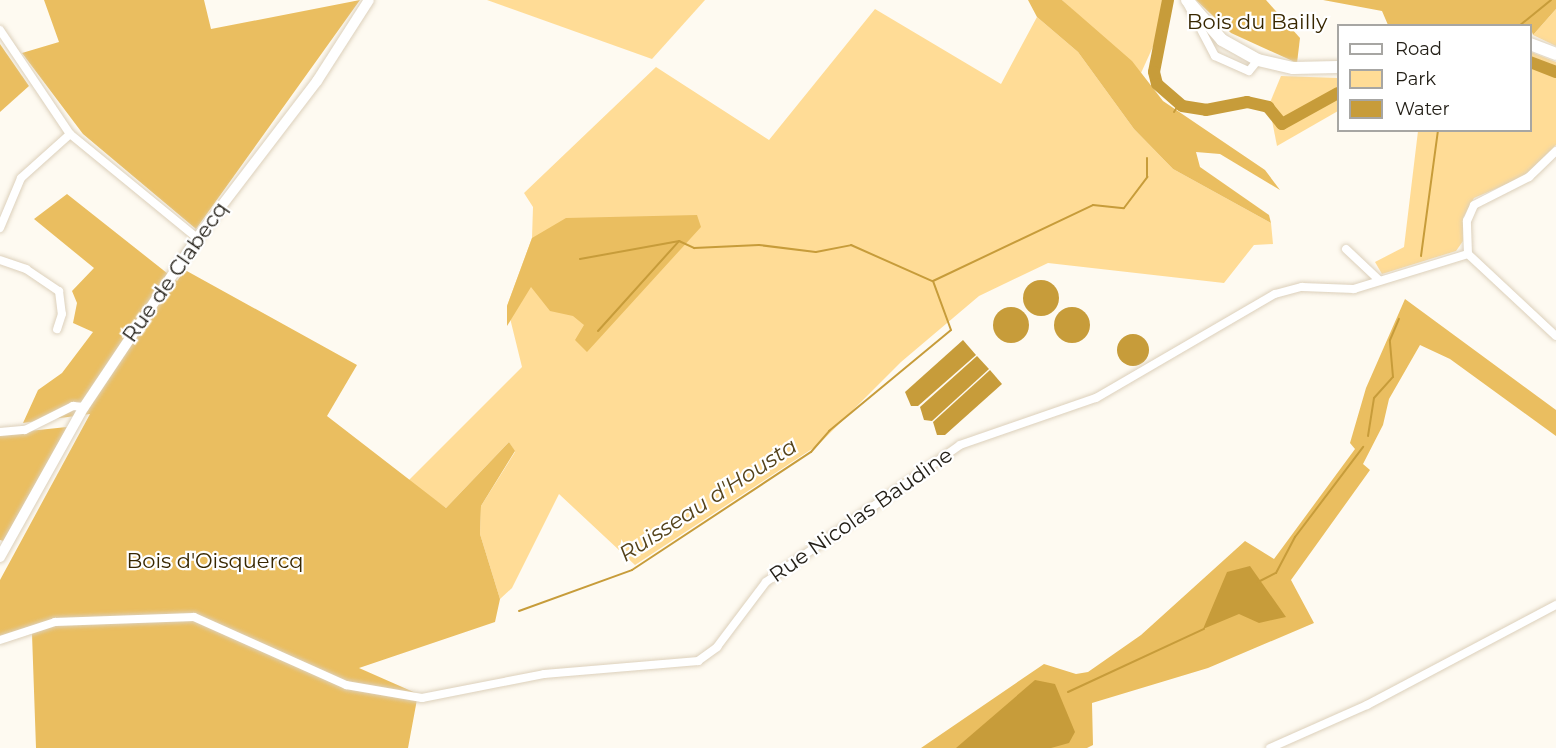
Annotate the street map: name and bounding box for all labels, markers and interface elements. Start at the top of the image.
park label: Bois du Bailly [1187,9,1327,35]
legend [1337,24,1532,132]
text: Road [1395,38,1442,60]
text: Park [1395,68,1436,90]
text: Water [1395,98,1450,120]
street label: Rue de Clabecq [117,197,233,347]
water label: Ruisseau d'Housta [614,433,802,567]
street label: Rue Nicolas Baudine [765,442,957,588]
park label: Bois d'Oisquercq [126,548,304,574]

